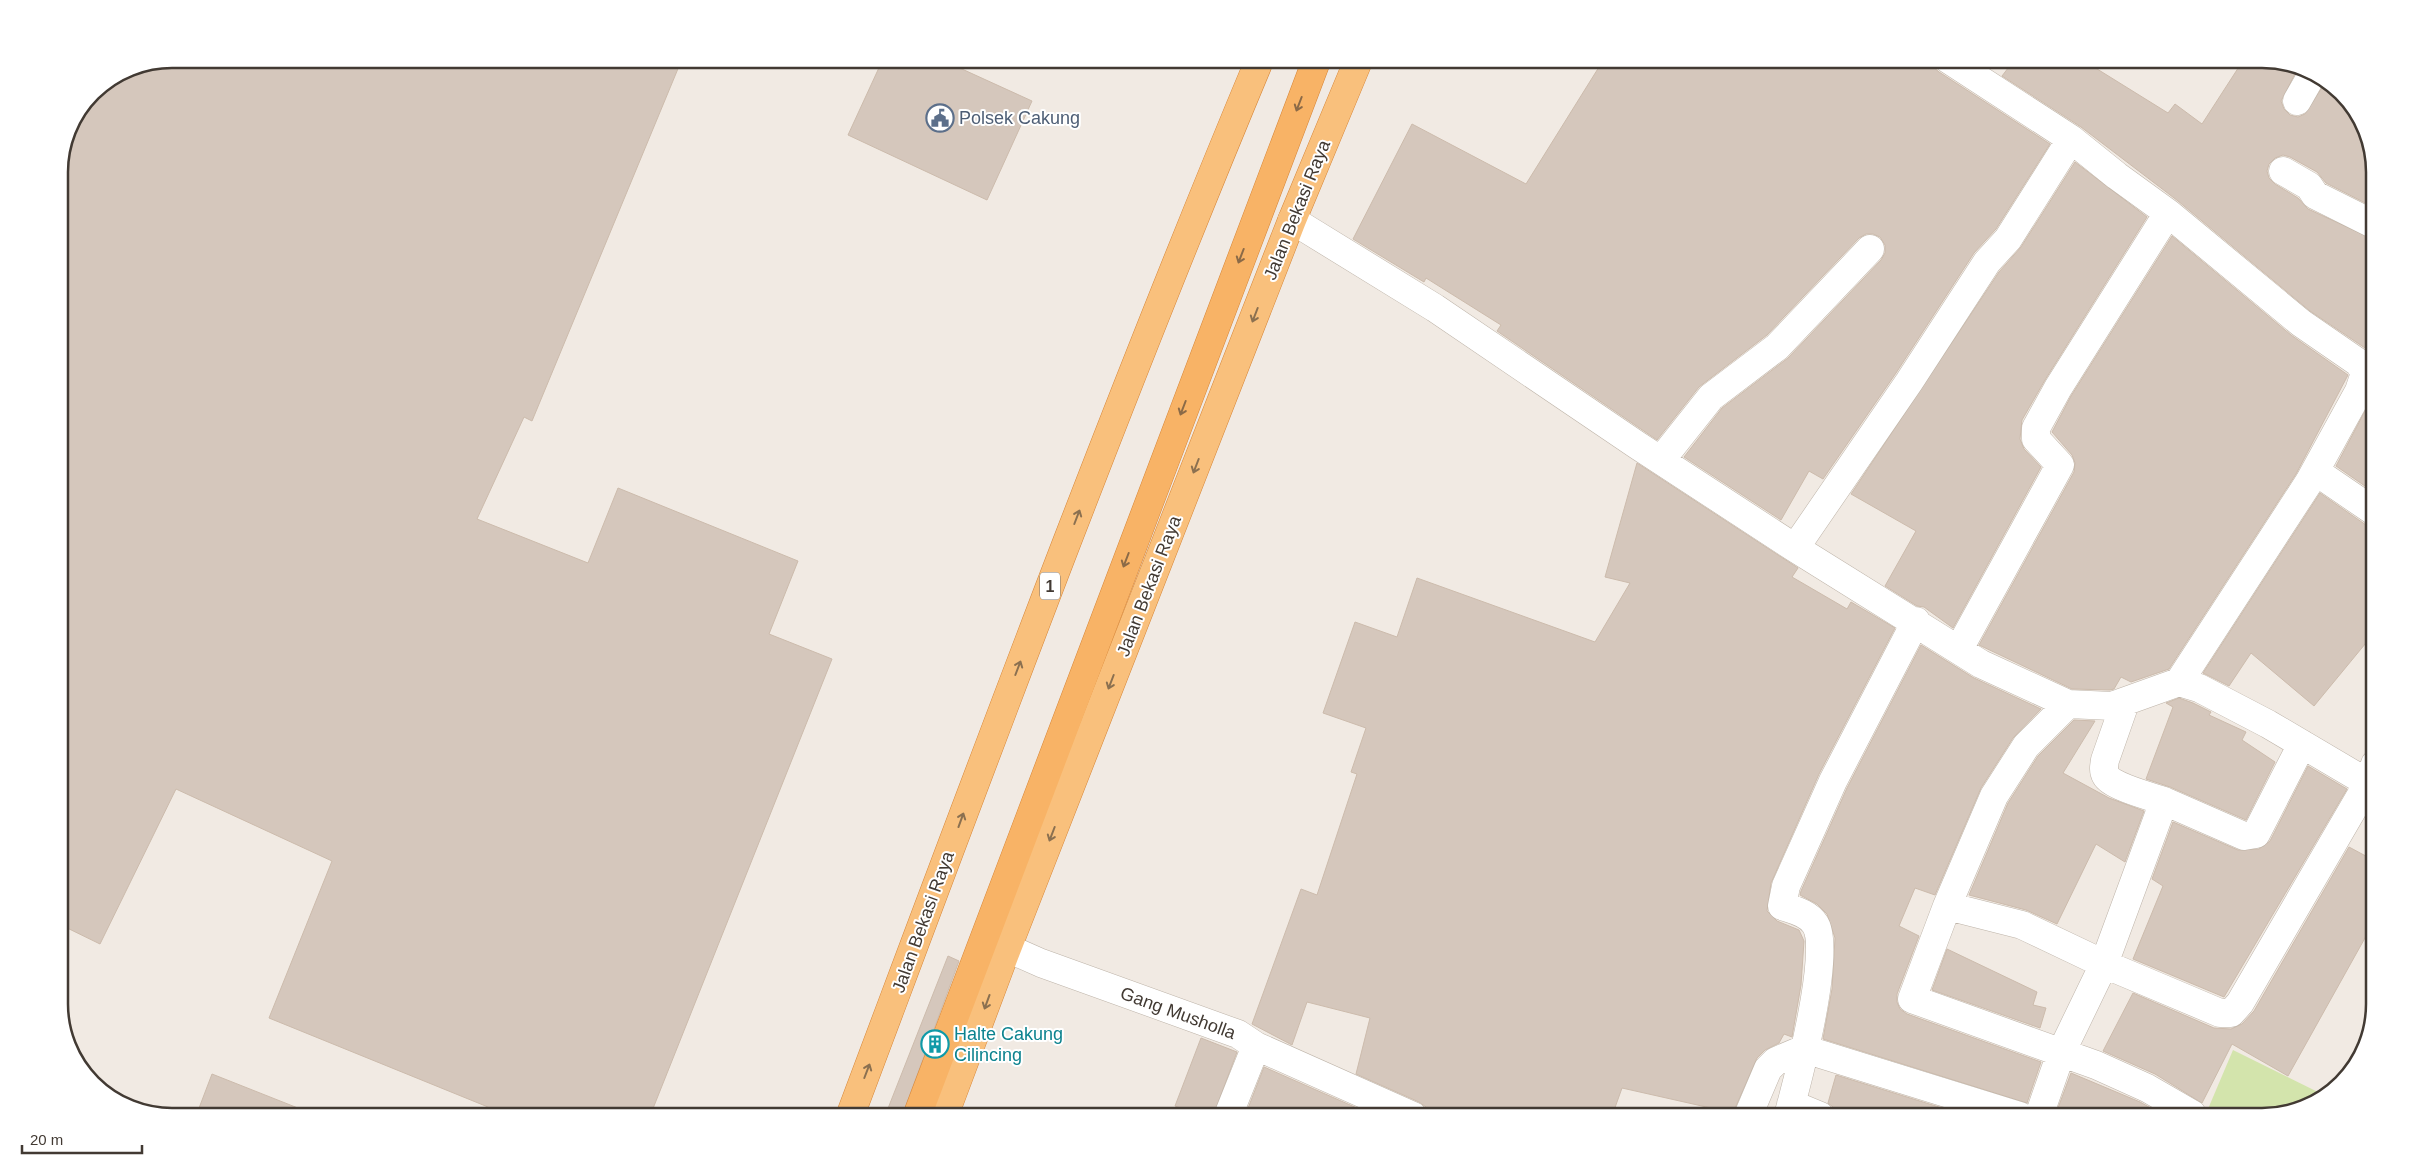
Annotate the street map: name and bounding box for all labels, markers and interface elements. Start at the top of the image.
one-way arrow [1294,96,1303,111]
public building icon: Polsek Cakung [925,103,955,133]
place label: Polsek Cakung [959,108,1080,128]
street label: Jalan Bekasi Raya [1260,136,1335,283]
one-way arrow [1236,248,1245,263]
one-way arrow [1250,306,1259,322]
one-way arrow [1178,400,1188,415]
one-way arrow [1191,458,1200,473]
one-way arrow [1073,509,1082,525]
street label: Jalan Bekasi Raya [1113,512,1185,659]
one-way arrow [1121,552,1130,567]
road number: 1 [1040,572,1060,600]
one-way arrow [1013,661,1023,676]
one-way arrow [1106,674,1115,690]
one-way arrow [957,813,966,828]
one-way arrow [1047,826,1056,841]
street label: Jalan Bekasi Raya [888,848,958,995]
street label: Gang Musholla [1118,983,1239,1043]
one-way arrow [981,994,991,1009]
place label: Halte Cakung Cilincing [954,1024,1063,1065]
building icon: Halte Cakung Cilincing [920,1029,950,1059]
one-way arrow [863,1063,872,1079]
scale bar [22,1122,142,1154]
text: 20 m [30,1131,63,1148]

